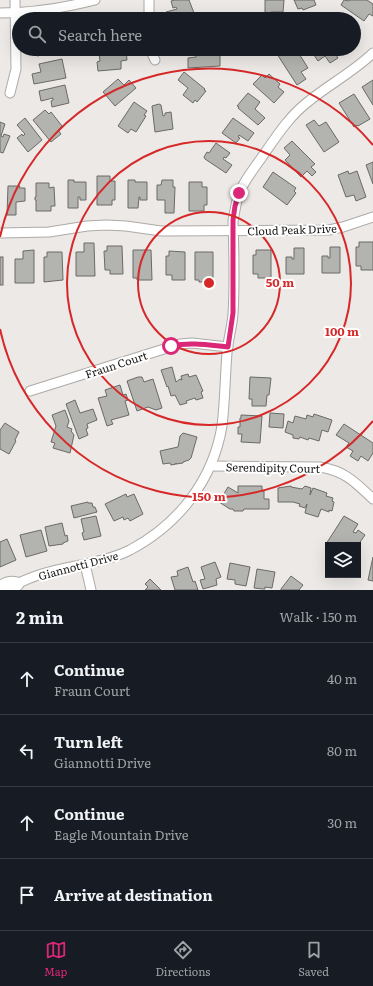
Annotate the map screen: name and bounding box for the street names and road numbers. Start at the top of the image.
street label: Cloud Peak Drive [247,219,337,239]
street label: Fraun Court [83,346,150,382]
street label: Serendipity Court [226,458,321,476]
street label: Giannotti Drive [36,547,120,583]

